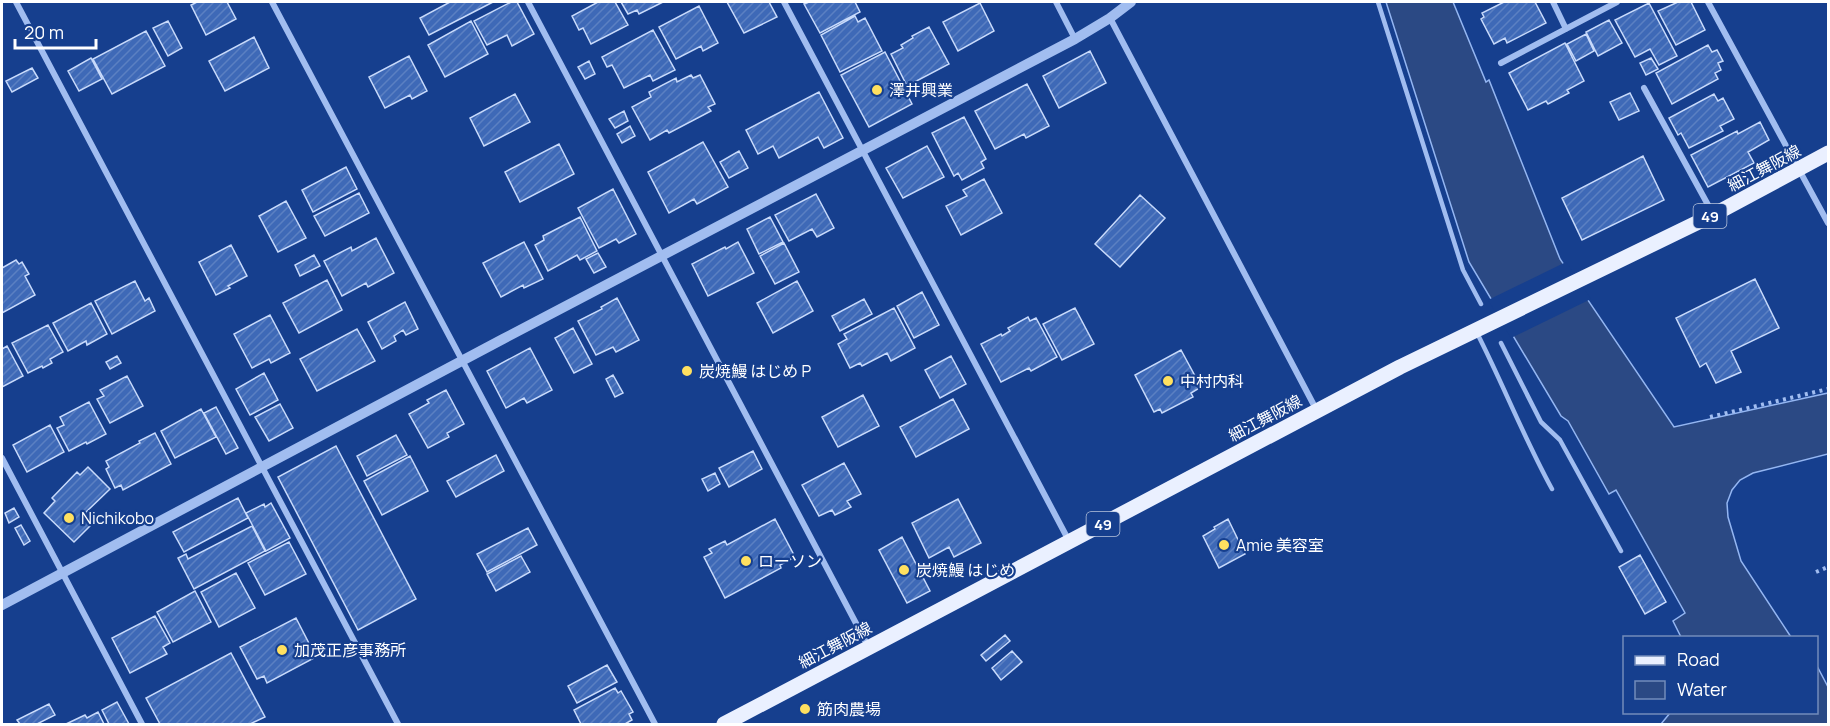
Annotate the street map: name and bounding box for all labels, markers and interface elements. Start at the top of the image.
scale bar [15,12,96,50]
text: 20 m [24,20,64,44]
place label: 澤井興業 [889,79,953,101]
marker: 澤井興業 [870,83,884,97]
street label: 細江舞阪線 [1724,140,1804,196]
road number: 49 [1694,204,1726,228]
place label: 炭焼鰻 はじめ P [699,360,811,382]
marker: 炭焼鰻 はじめ P [680,364,694,378]
place label: 中村内科 [1180,370,1244,392]
marker: 中村内科 [1161,374,1175,388]
street label: 細江舞阪線 [1225,390,1305,446]
place label: Nichikobo [81,507,154,529]
marker: Nichikobo [62,511,76,525]
road number: 49 [1086,512,1120,536]
place label: Amie 美容室 [1236,534,1324,556]
marker: Amie 美容室 [1217,538,1231,552]
place label: ローソン [758,550,822,572]
marker: ローソン [739,554,753,568]
place label: 炭焼鰻 はじめ [916,559,1015,581]
marker: 炭焼鰻 はじめ [897,563,911,577]
street label: 細江舞阪線 [795,617,875,673]
legend [1623,636,1818,714]
place label: 加茂正彦事務所 [294,639,406,661]
marker: 加茂正彦事務所 [275,643,289,657]
text: Road [1677,647,1720,671]
text: Water [1677,677,1727,701]
place label: 筋肉農場 [817,698,881,720]
marker: 筋肉農場 [798,702,812,716]

